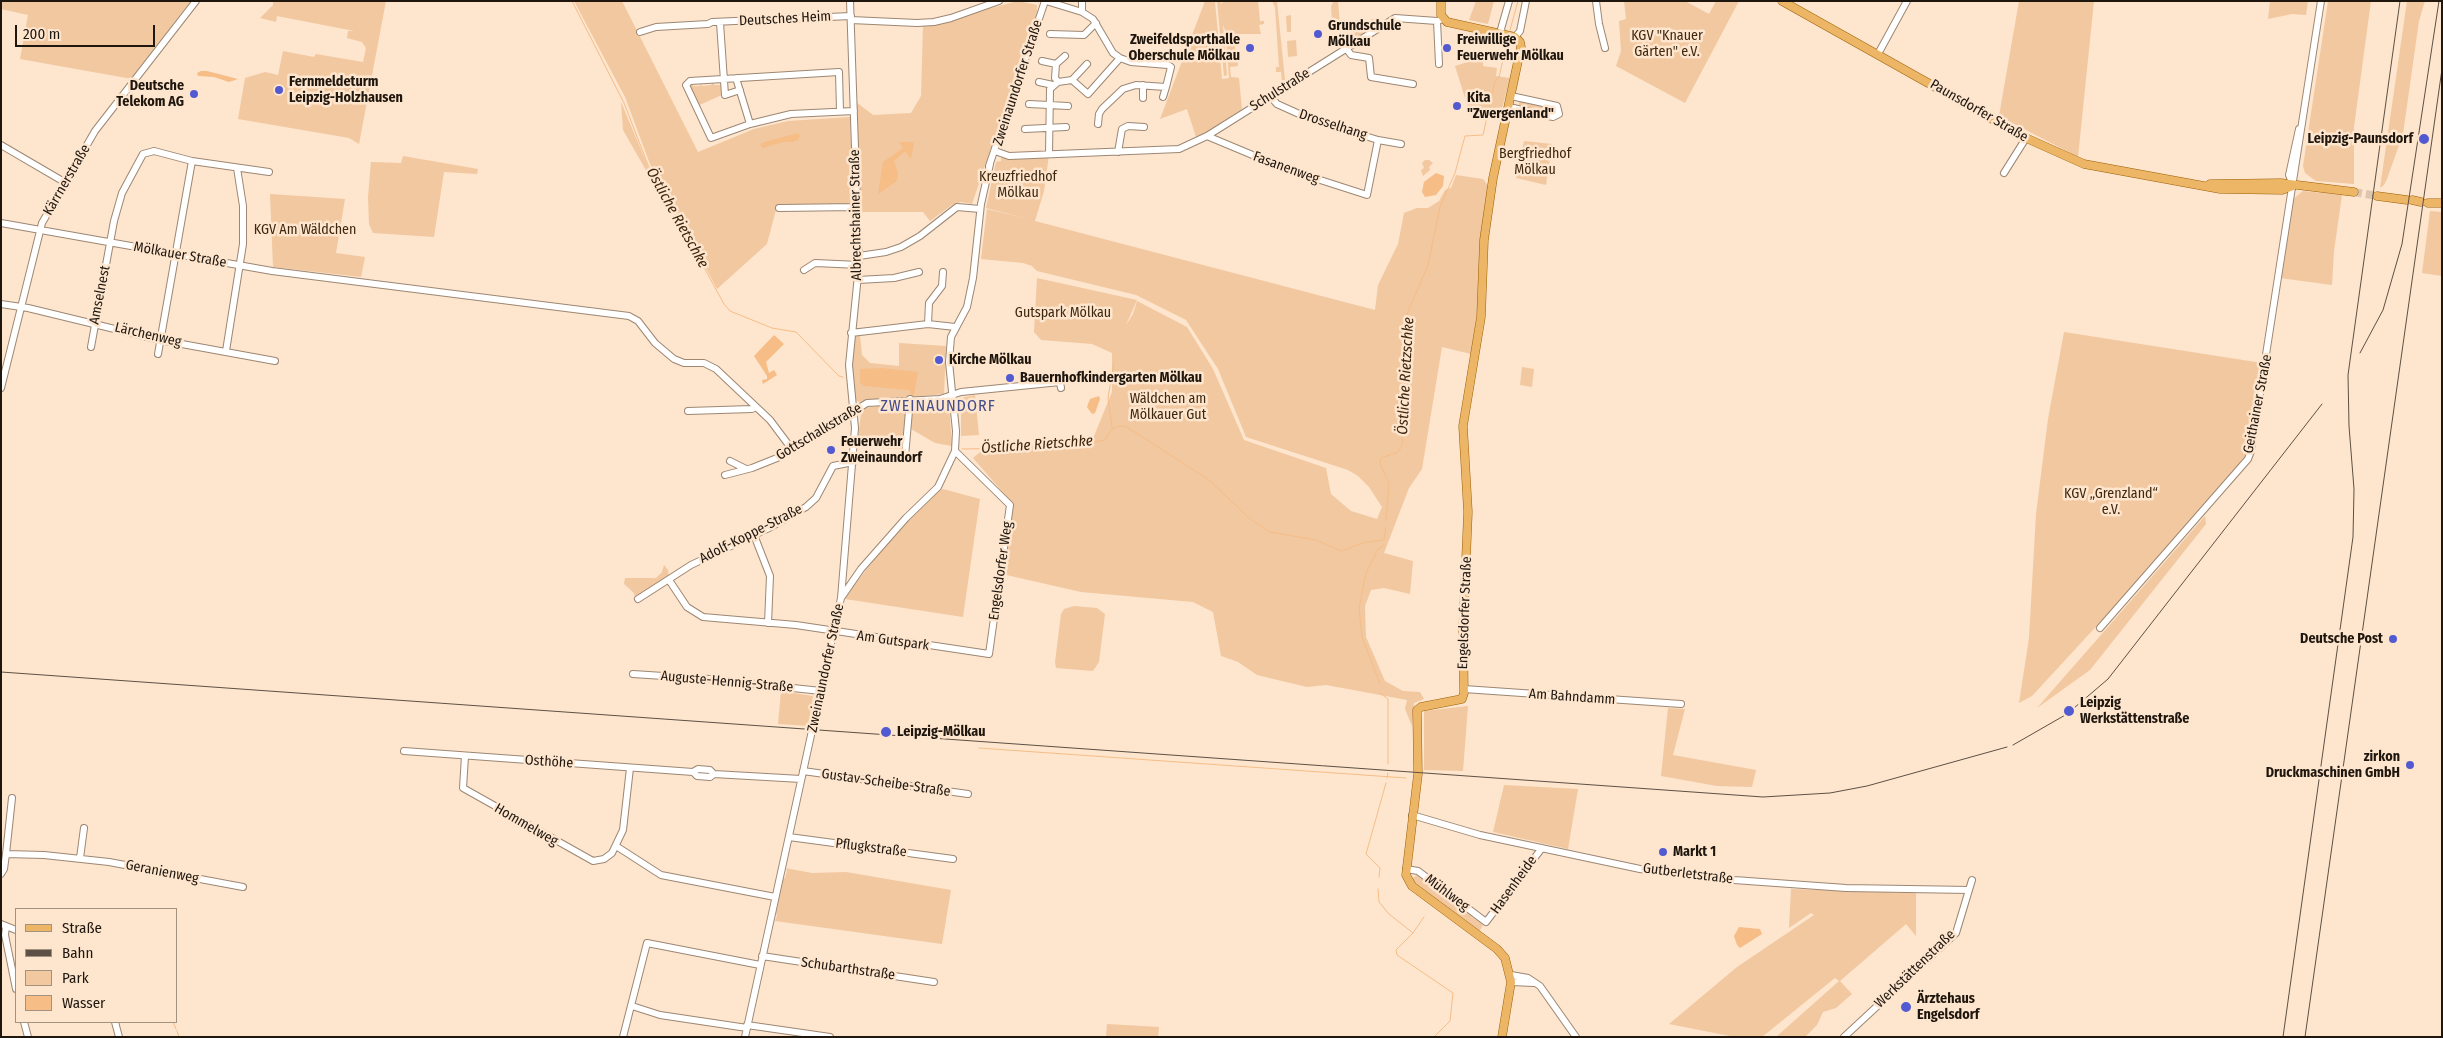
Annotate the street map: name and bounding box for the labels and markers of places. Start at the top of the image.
place label: Grundschule Mölkau [1328,18,1401,50]
marker: Grundschule Mölkau [1312,28,1324,40]
place label: Zweifeldsporthalle Oberschule Mölkau [1128,32,1240,64]
place label: Freiwillige Feuerwehr Mölkau [1457,32,1564,64]
marker: Zweifeldsporthalle Oberschule Mölkau [1244,42,1256,54]
marker: Freiwillige Feuerwehr Mölkau [1441,42,1453,54]
place label: Fernmeldeturm Leipzig-Holzhausen [289,74,403,106]
place label: Deutsche Telekom AG [116,78,184,110]
marker: Fernmeldeturm Leipzig-Holzhausen [273,84,285,96]
marker: Deutsche Telekom AG [188,88,200,100]
place label: Kita "Zwergenland" [1467,90,1554,122]
marker: Kita "Zwergenland" [1451,100,1463,112]
place label: Leipzig-Paunsdorf [2308,131,2413,147]
marker: Leipzig-Paunsdorf [2417,132,2431,146]
place label: Kirche Mölkau [949,352,1031,368]
marker: Kirche Mölkau [933,354,945,366]
place label: Bauernhofkindergarten Mölkau [1020,370,1202,386]
marker: Bauernhofkindergarten Mölkau [1004,372,1016,384]
place label: Feuerwehr Zweinaundorf [841,434,922,467]
marker: Feuerwehr Zweinaundorf [825,444,837,456]
place label: Deutsche Post [2300,631,2383,647]
marker: Deutsche Post [2387,633,2399,645]
place label: Leipzig Werkstättenstraße [2080,695,2189,728]
marker: Leipzig Werkstättenstraße [2062,704,2076,718]
place label: Leipzig-Mölkau [897,724,985,740]
marker: Leipzig-Mölkau [879,725,893,739]
place label: zirkon Druckmaschinen GmbH [2266,749,2400,782]
marker: zirkon Druckmaschinen GmbH [2404,759,2416,771]
place label: Markt 1 [1673,844,1716,860]
marker: Markt 1 [1657,846,1669,858]
place label: Ärztehaus Engelsdorf [1917,991,1979,1024]
marker: Ärztehaus Engelsdorf [1899,1000,1913,1014]

